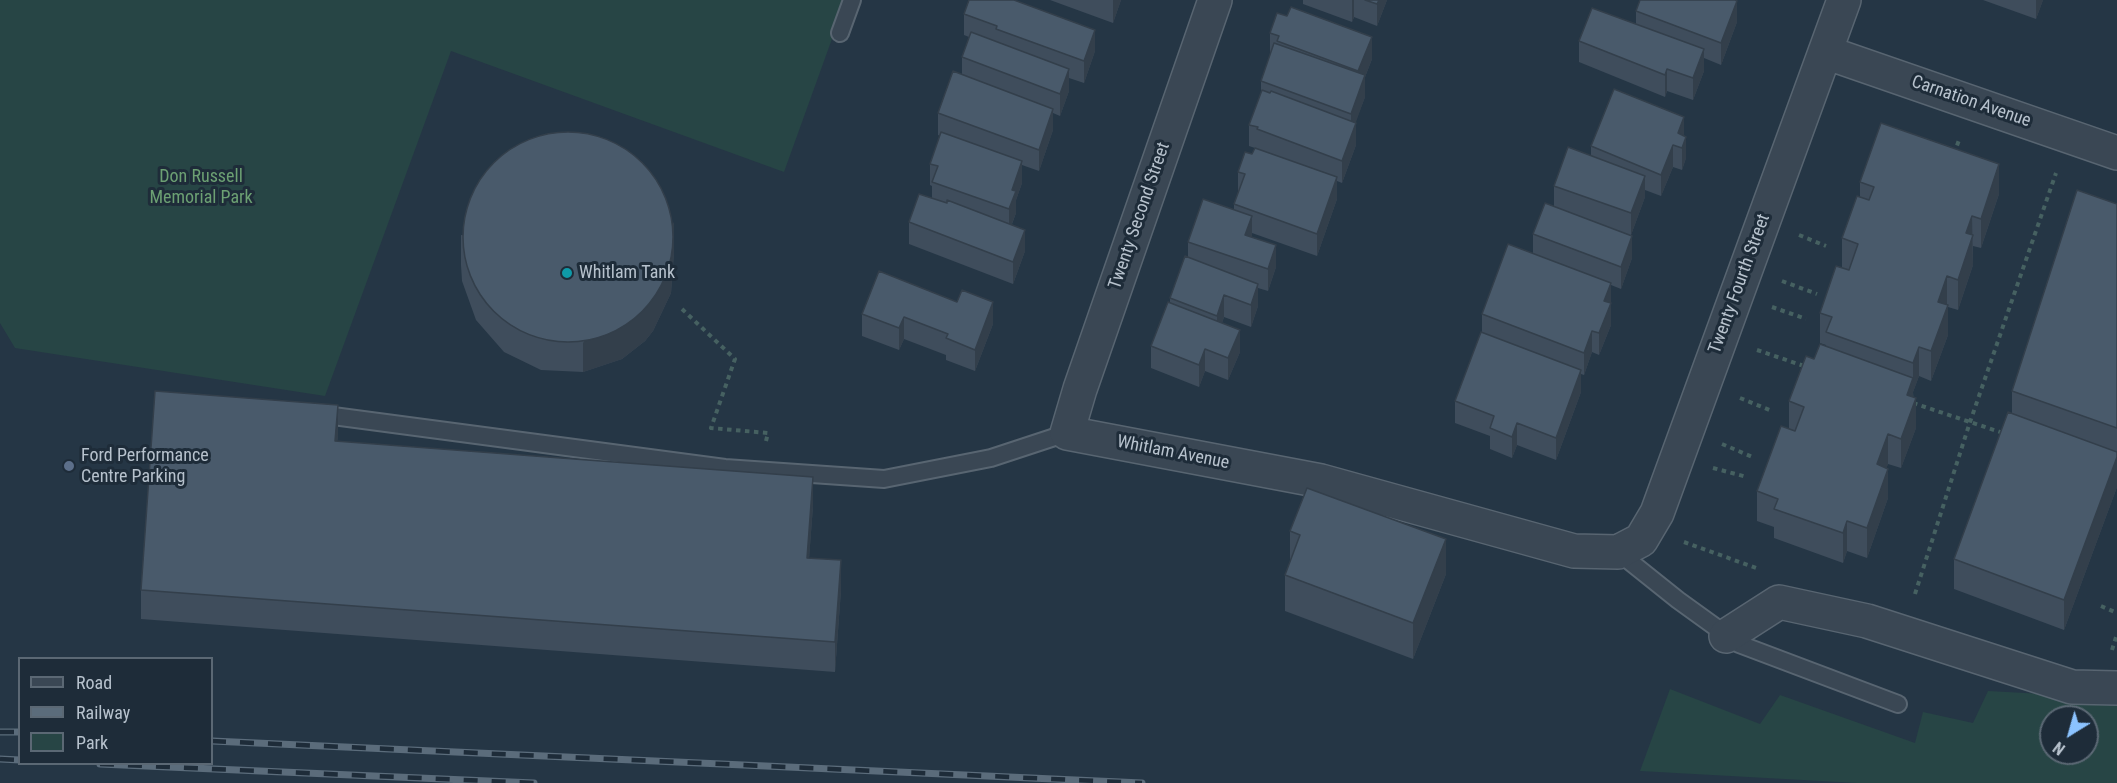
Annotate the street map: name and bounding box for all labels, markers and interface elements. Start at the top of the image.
street label: Carnation Avenue [1908,71,2034,133]
street label: Twenty Second Street [1105,140,1175,292]
park label: Don Russell Memorial Park [149,166,253,208]
street label: Twenty Fourth Street [1705,211,1775,357]
place label: Whitlam Tank [579,262,675,284]
marker: Whitlam Tank [560,266,574,280]
street label: Whitlam Avenue [1115,432,1231,474]
place label: Ford Performance Centre Parking [81,445,209,488]
marker: Ford Performance Centre Parking [62,459,76,473]
legend [18,657,213,765]
text: Road [76,672,112,693]
text: Railway [76,702,130,723]
north arrow [2039,705,2099,765]
text: Park [76,732,108,753]
text: N [2049,738,2069,759]

